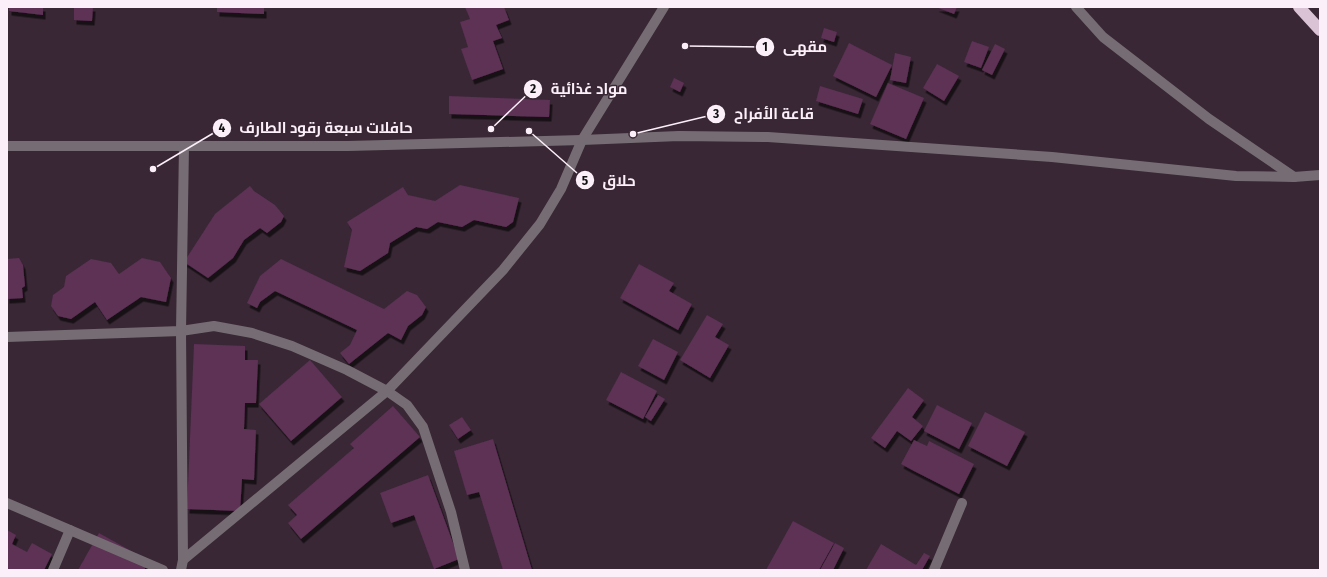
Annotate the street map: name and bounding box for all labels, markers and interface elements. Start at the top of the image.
callout: مقهى [755,34,835,61]
text: مقهى [783,38,827,56]
text: 1 [762,40,768,54]
callout: مواد غذائية [523,76,636,103]
text: مواد غذائية [551,80,627,98]
text: 2 [530,82,536,96]
callout: قاعة الأفراح [706,101,822,128]
text: قاعة الأفراح [734,105,814,124]
text: 3 [712,107,719,121]
callout: حافلات سبعة رقود الطارف [212,114,421,141]
text: حافلات سبعة رقود الطارف [239,119,413,137]
text: 4 [219,121,226,135]
callout: حلاق [575,167,644,194]
text: حلاق [602,172,636,190]
text: 5 [582,174,589,188]

